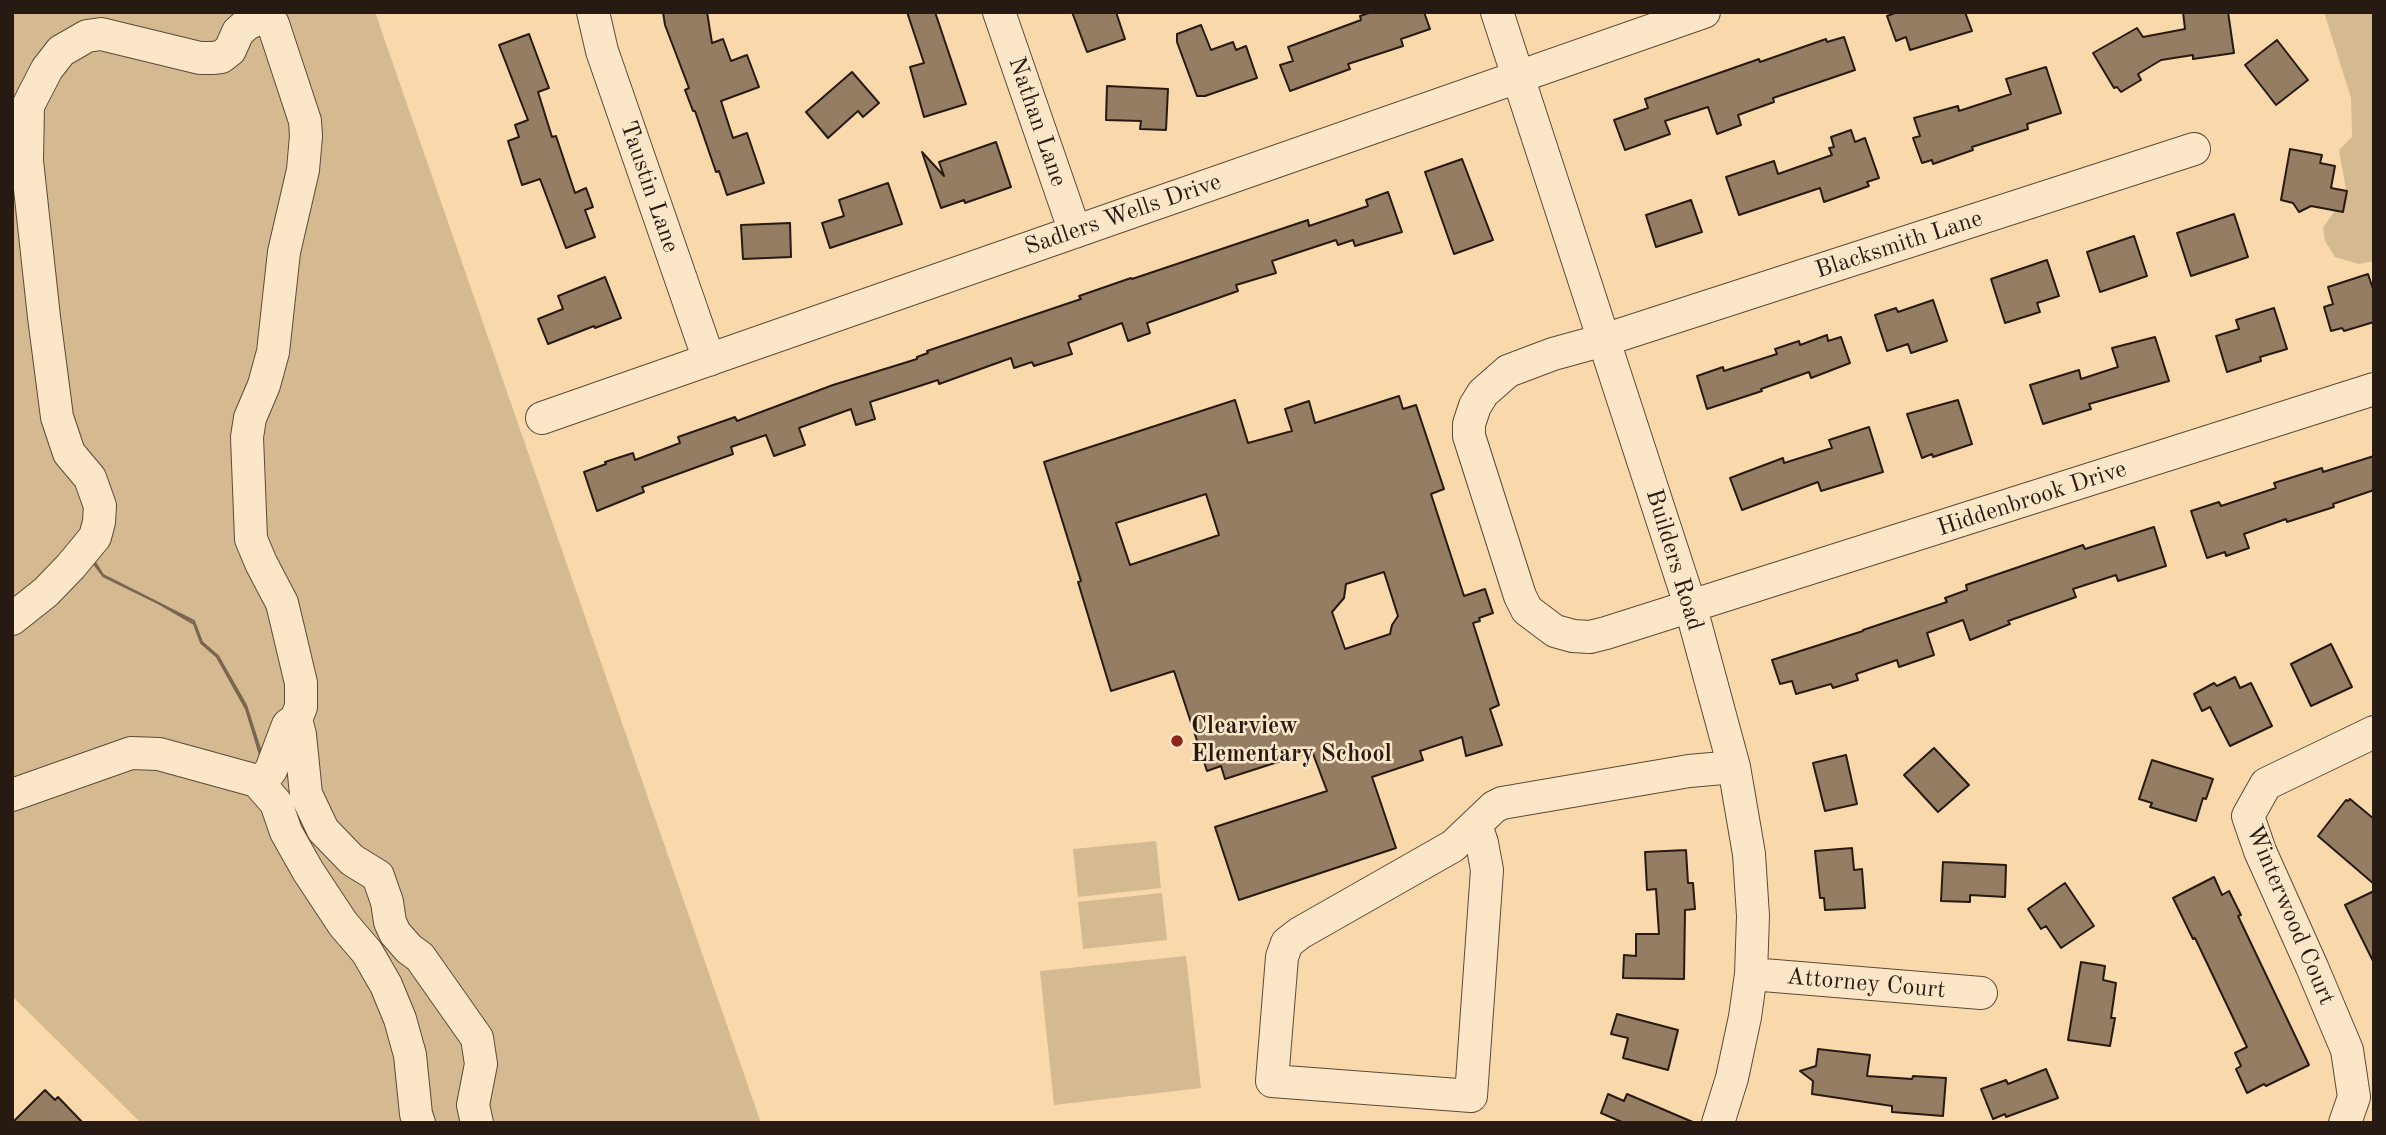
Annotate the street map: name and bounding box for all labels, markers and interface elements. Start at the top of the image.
street label: Nathan Lane [1001,53,1073,191]
street label: Taustin Lane [613,117,685,257]
street label: Sadlers Wells Drive [1021,168,1225,262]
street label: Blacksmith Lane [1812,204,1986,286]
street label: Hiddenbrook Drive [1934,455,2130,543]
street label: Builders Road [1639,486,1709,634]
place label: Clearview Elementary School [1191,713,1392,769]
marker: Clearview Elementary School [1169,733,1185,749]
street label: Winterwood Court [2239,821,2341,1009]
street label: Attorney Court [1785,963,1947,1005]

